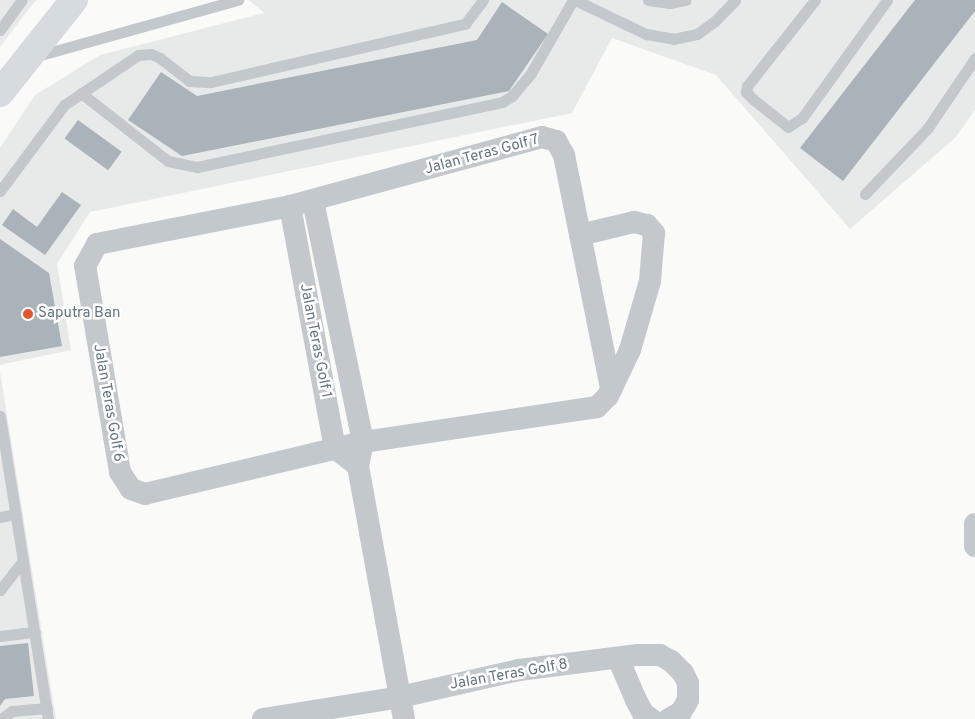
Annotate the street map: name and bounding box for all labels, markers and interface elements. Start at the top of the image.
street label: Jalan Teras Golf 7 [422,131,542,179]
street label: Jalan Teras Golf 1 [295,282,335,400]
place label: Saputra Ban [38,305,121,323]
marker: Saputra Ban [22,308,34,320]
street label: Jalan Teras Golf 6 [89,342,127,464]
street label: Jalan Teras Golf 8 [448,656,570,694]

